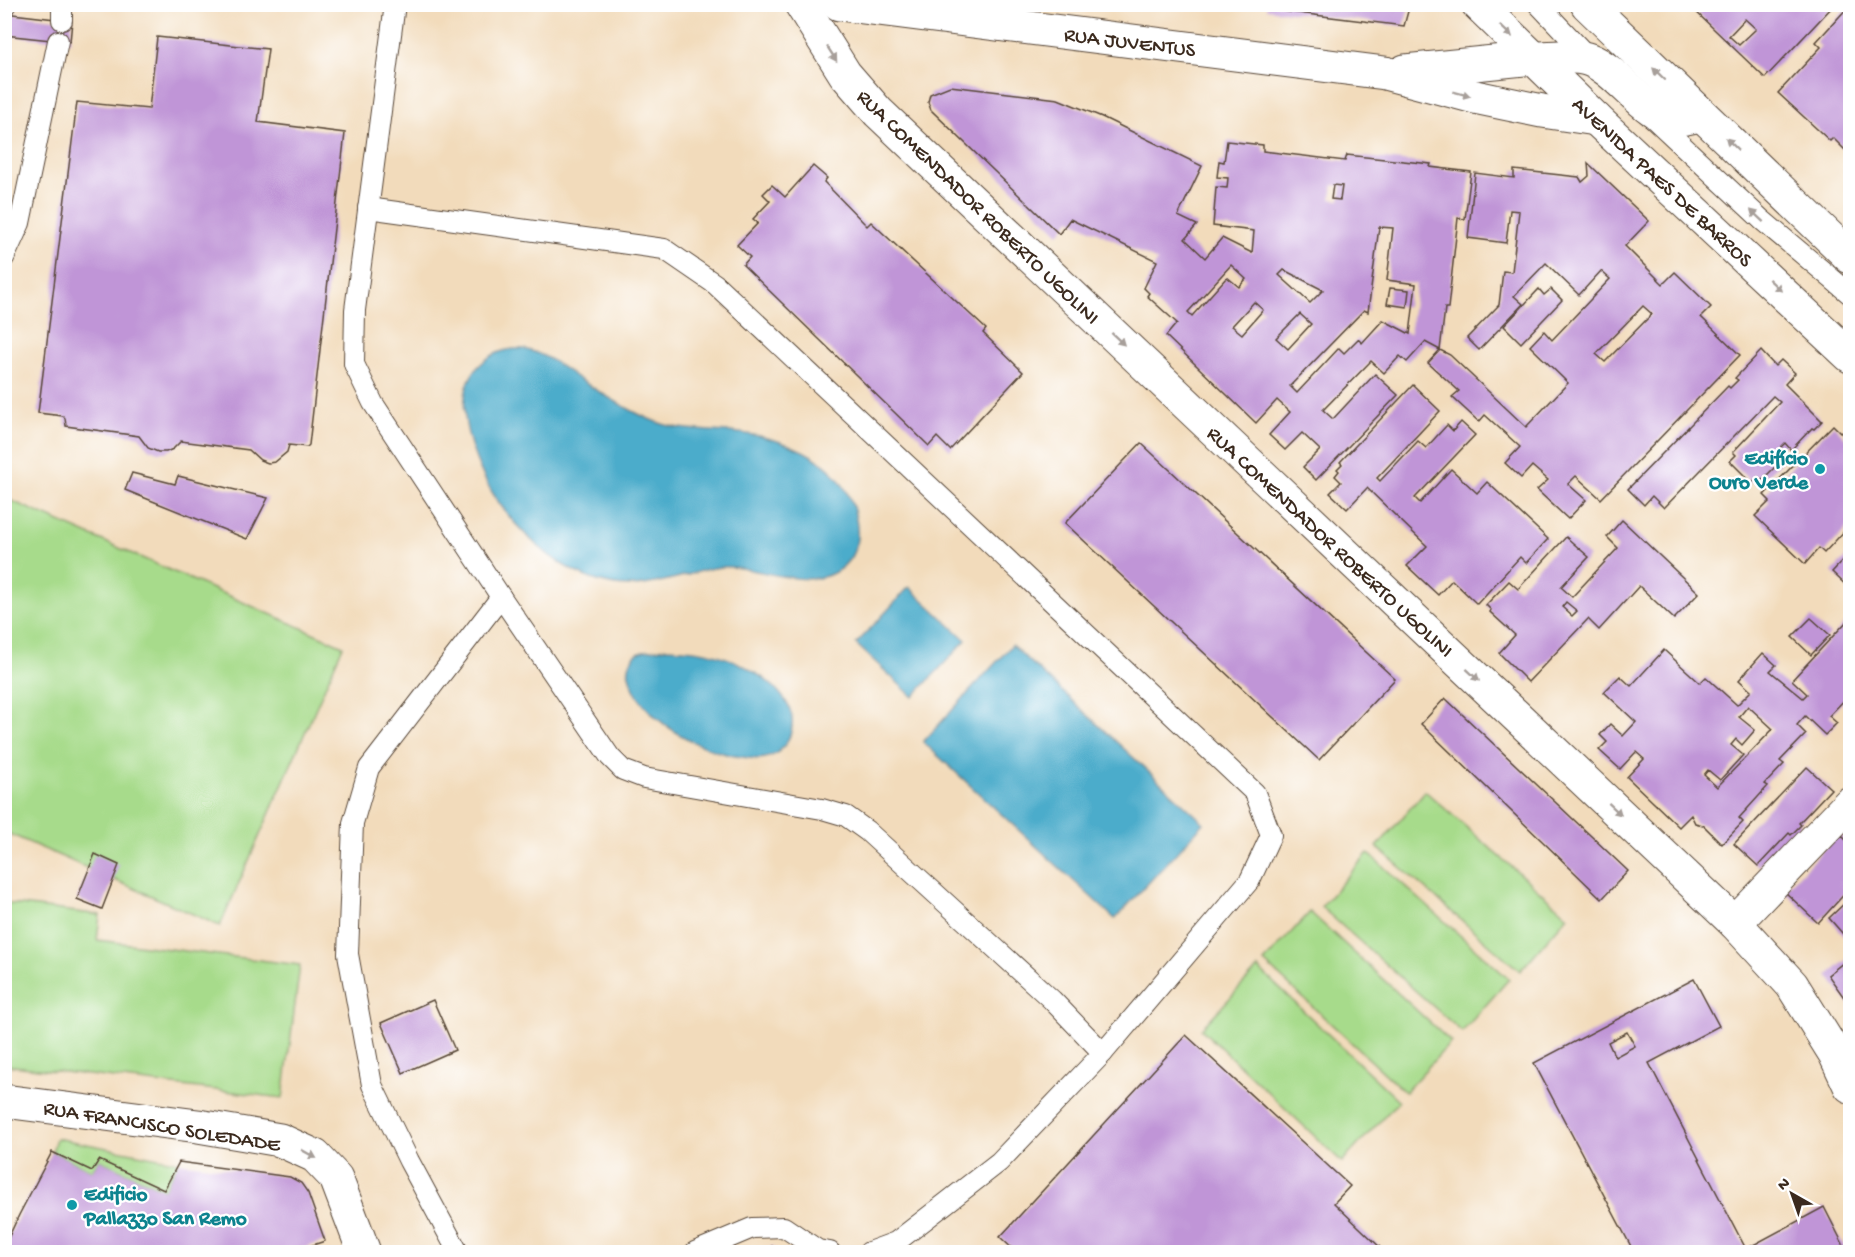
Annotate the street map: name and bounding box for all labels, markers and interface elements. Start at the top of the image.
street label: RUA JUVENTUS [1062,24,1197,65]
one-way arrow [1498,24,1513,37]
one-way arrow [827,46,838,62]
one-way arrow [1651,67,1666,81]
street label: RUA COMENDADOR ROBERTO UGOLINI [850,86,1103,331]
one-way arrow [1453,89,1471,99]
street label: AVENIDA PAES DE BARROS [1565,93,1756,274]
one-way arrow [1725,138,1739,152]
one-way arrow [1750,210,1765,223]
one-way arrow [1768,278,1782,292]
one-way arrow [1111,332,1125,346]
street label: RUA COMENDADOR ROBERTO UGOLINI [1200,423,1457,665]
place label: Edifício Ouro Verde [1709,448,1809,497]
marker: Edifício Ouro Verde [1813,462,1827,476]
one-way arrow [1466,668,1480,682]
one-way arrow [1608,802,1622,816]
street label: RUA FRANCISCO SOLEDADE [41,1097,283,1160]
one-way arrow [301,1149,318,1159]
north arrow [1762,1164,1822,1224]
text: N [1774,1174,1795,1196]
place label: Edificio Pallazzo San Remo [83,1184,247,1233]
marker: Edificio Pallazzo San Remo [65,1198,79,1212]

